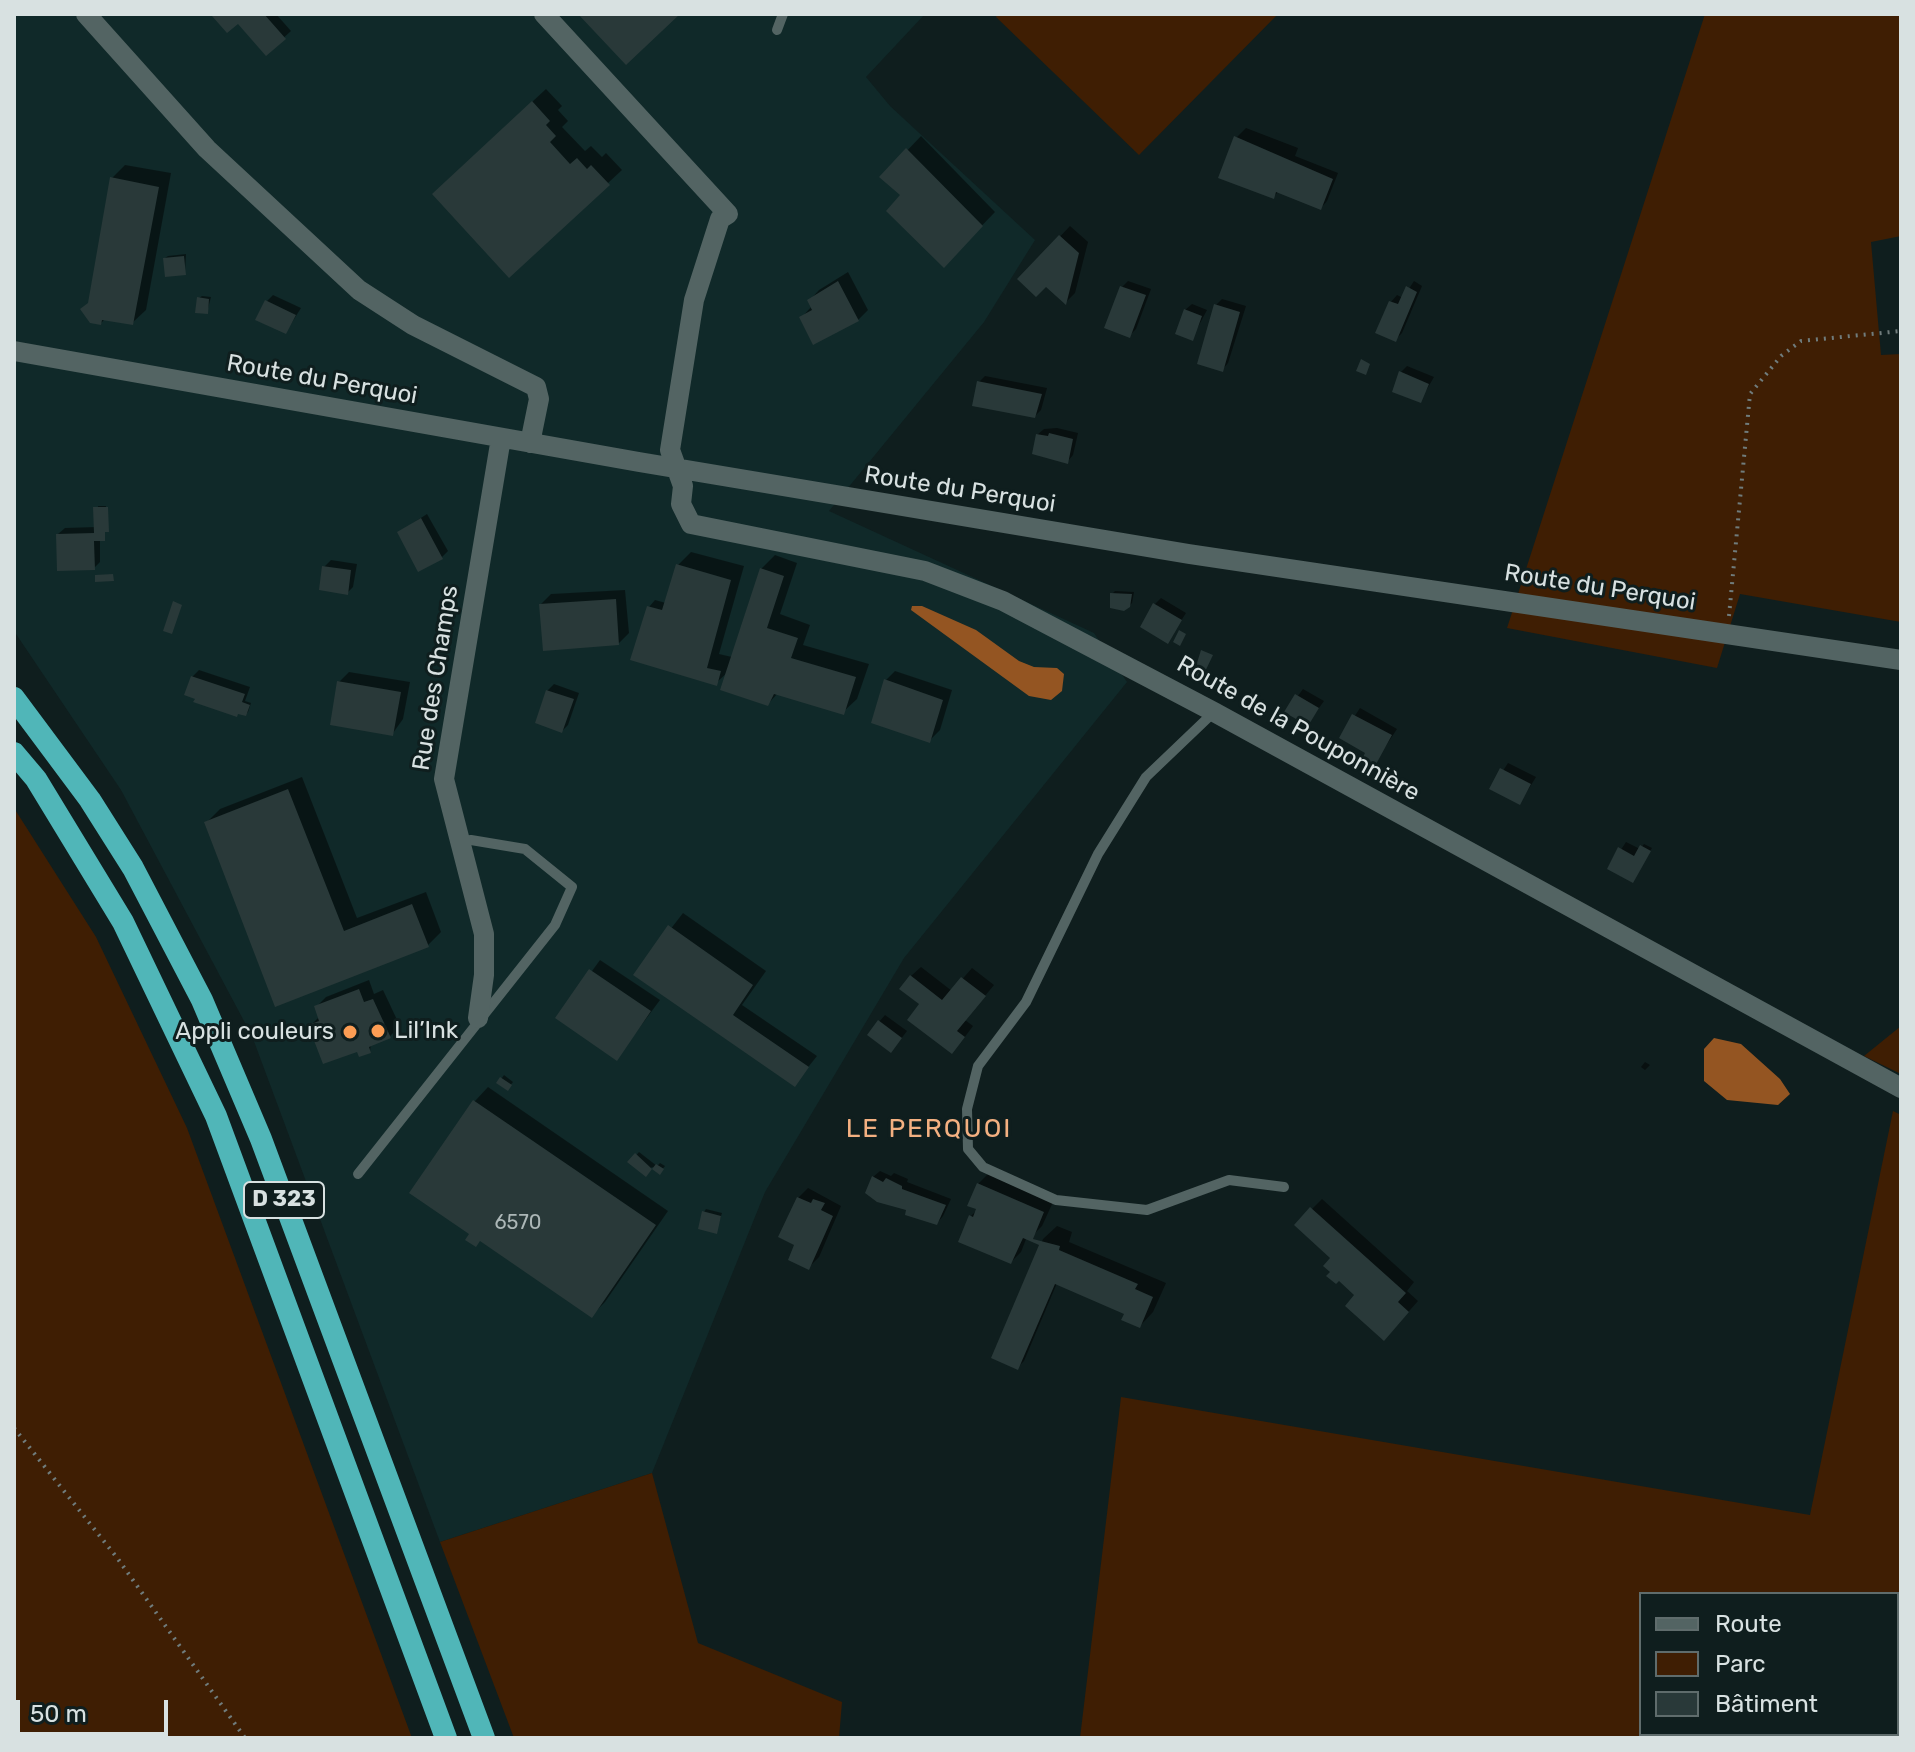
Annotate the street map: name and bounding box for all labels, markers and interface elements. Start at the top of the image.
street label: Route du Perquoi [224,349,420,411]
street label: Route du Perquoi [862,461,1058,519]
street label: Route du Perquoi [1502,559,1698,617]
street label: Rue des Champs [407,583,465,773]
street label: Route de la Pouponnière [1172,650,1424,808]
place label: Lil’Ink [394,1017,458,1045]
place label: Appli couleurs [175,1018,334,1046]
marker: Lil’Ink [369,1022,387,1040]
marker: Appli couleurs [341,1023,359,1041]
district label: LE PERQUOI [846,1113,1012,1145]
road number: D 323 [244,1182,324,1218]
house number: 6570 [495,1211,541,1235]
legend [1639,1592,1899,1736]
text: Route [1715,1610,1782,1638]
text: Parc [1715,1650,1766,1678]
scale bar [20,1684,172,1734]
text: Bâtiment [1715,1690,1818,1718]
text: 50 m [30,1700,87,1728]

